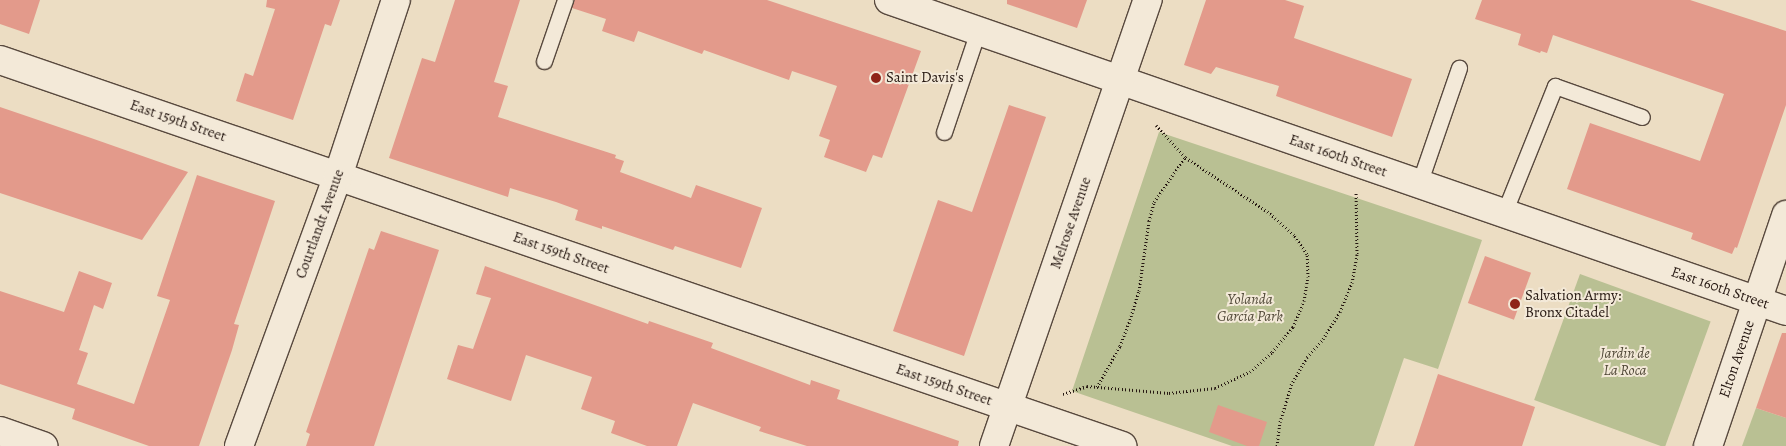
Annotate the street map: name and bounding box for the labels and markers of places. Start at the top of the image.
place label: Saint Davis's [886,69,964,87]
marker: Saint Davis's [870,72,882,84]
place label: Salvation Army: Bronx Citadel [1525,286,1621,321]
marker: Salvation Army: Bronx Citadel [1509,298,1521,310]

